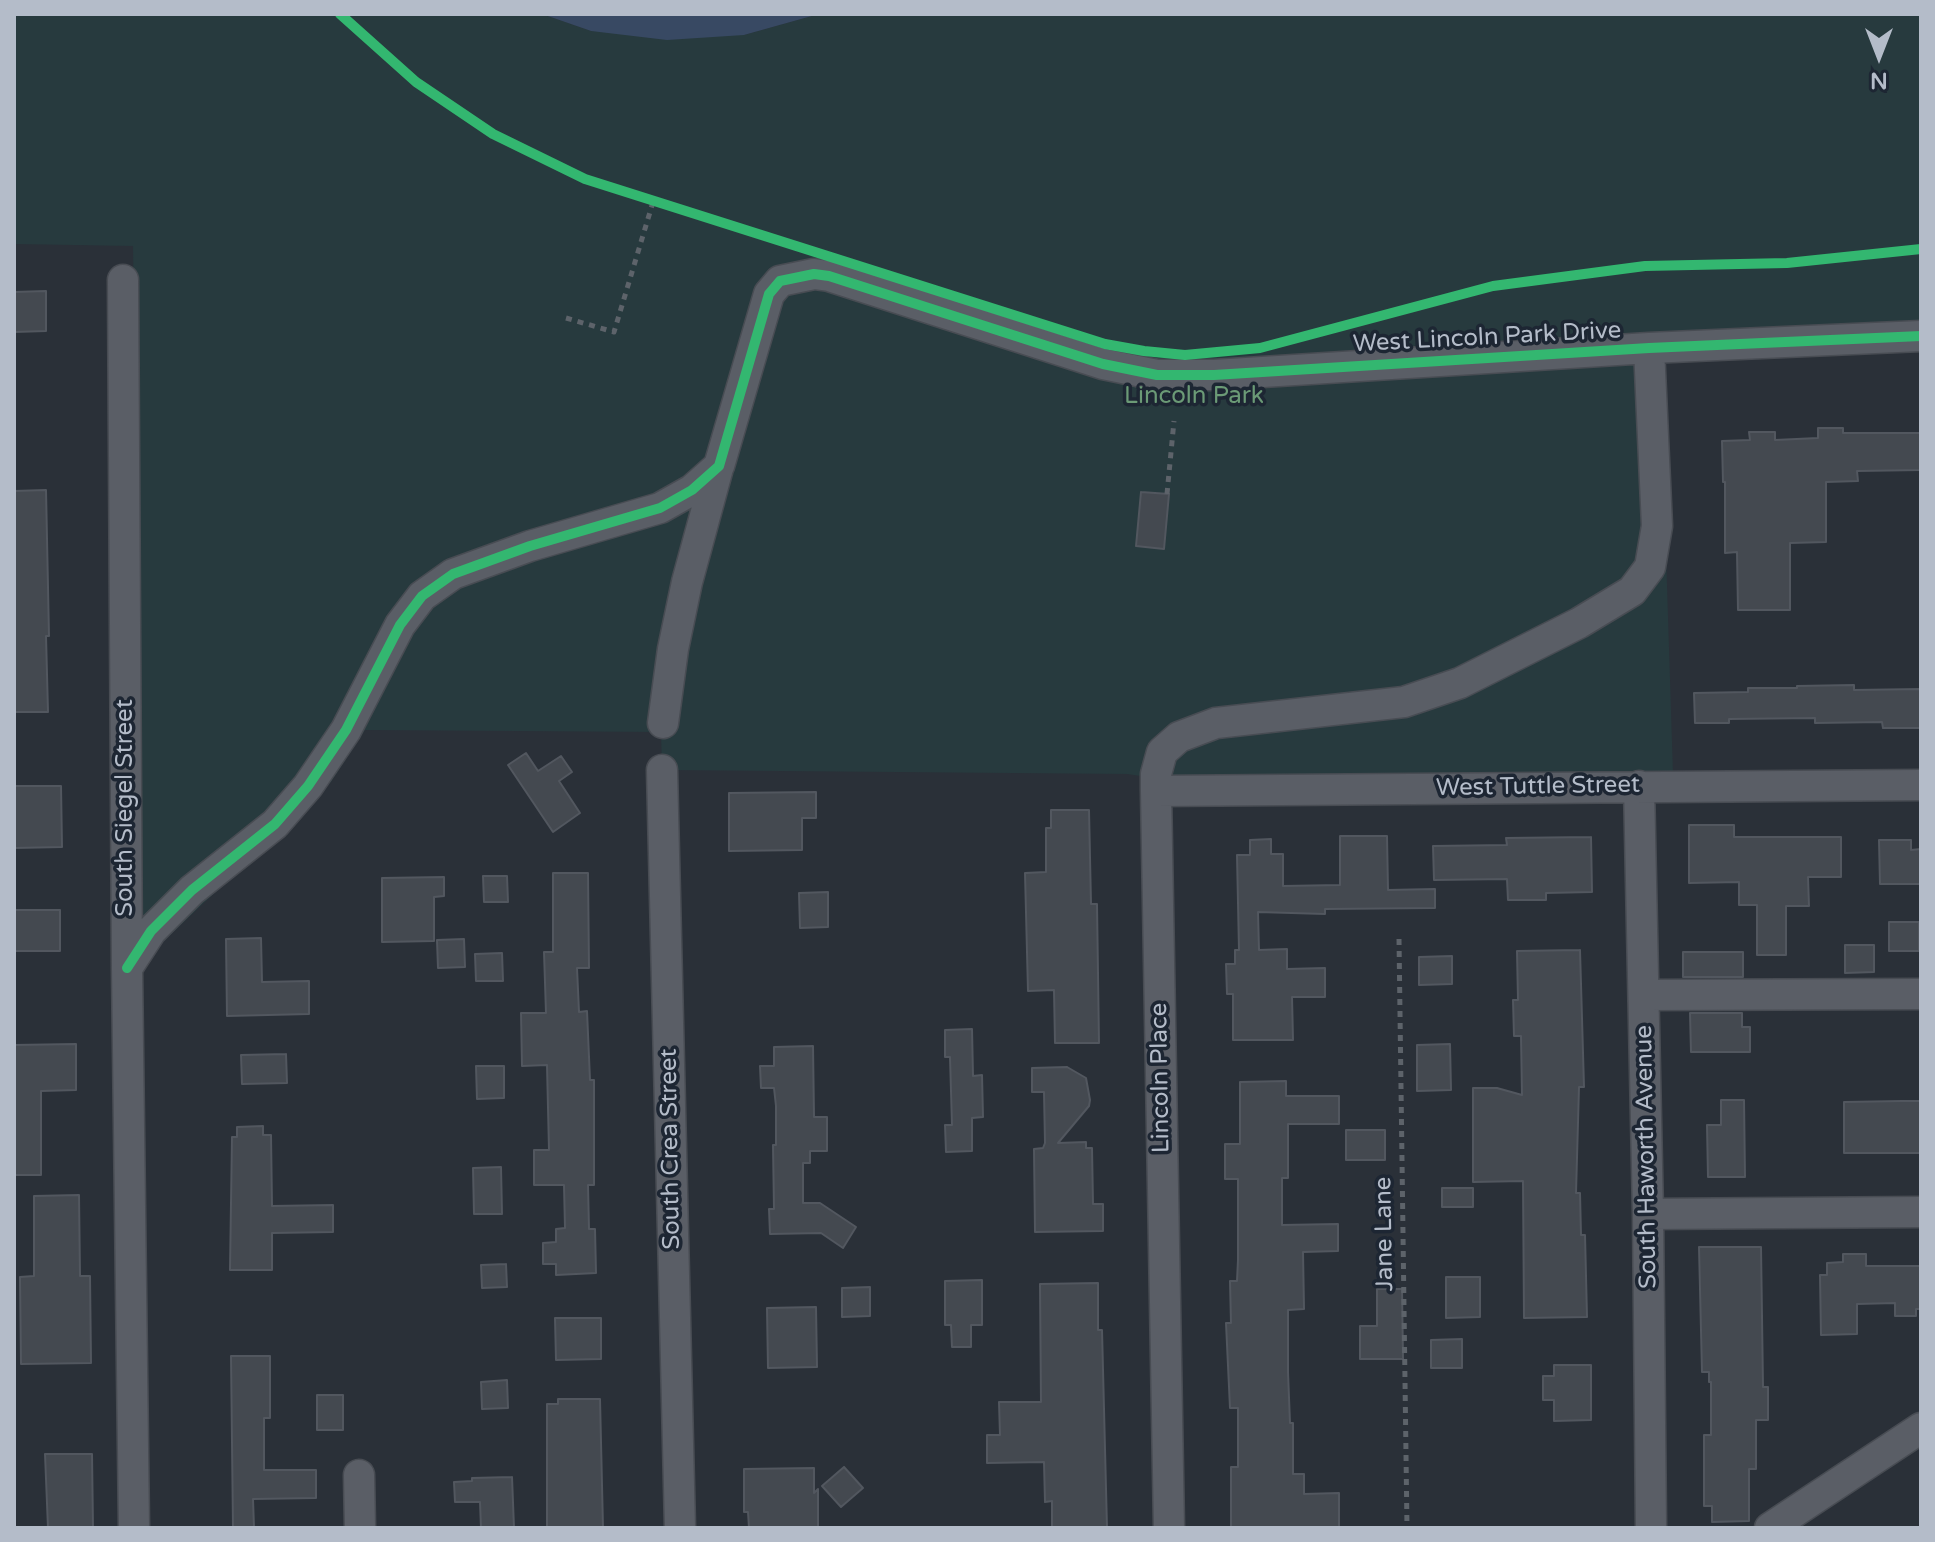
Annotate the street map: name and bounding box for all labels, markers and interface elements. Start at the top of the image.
north arrow [1839,16,1919,96]
text: N [1870,67,1888,93]
street label: West Lincoln Park Drive [1352,317,1622,359]
park label: Lincoln Park [1124,383,1264,411]
street label: South Siegel Street [112,699,140,917]
street label: West Tuttle Street [1436,771,1640,803]
street label: Lincoln Place [1145,1003,1177,1153]
street label: South Haworth Avenue [1630,1025,1664,1289]
street label: South Crea Street [655,1048,687,1250]
street label: Jane Lane [1370,1176,1400,1292]

